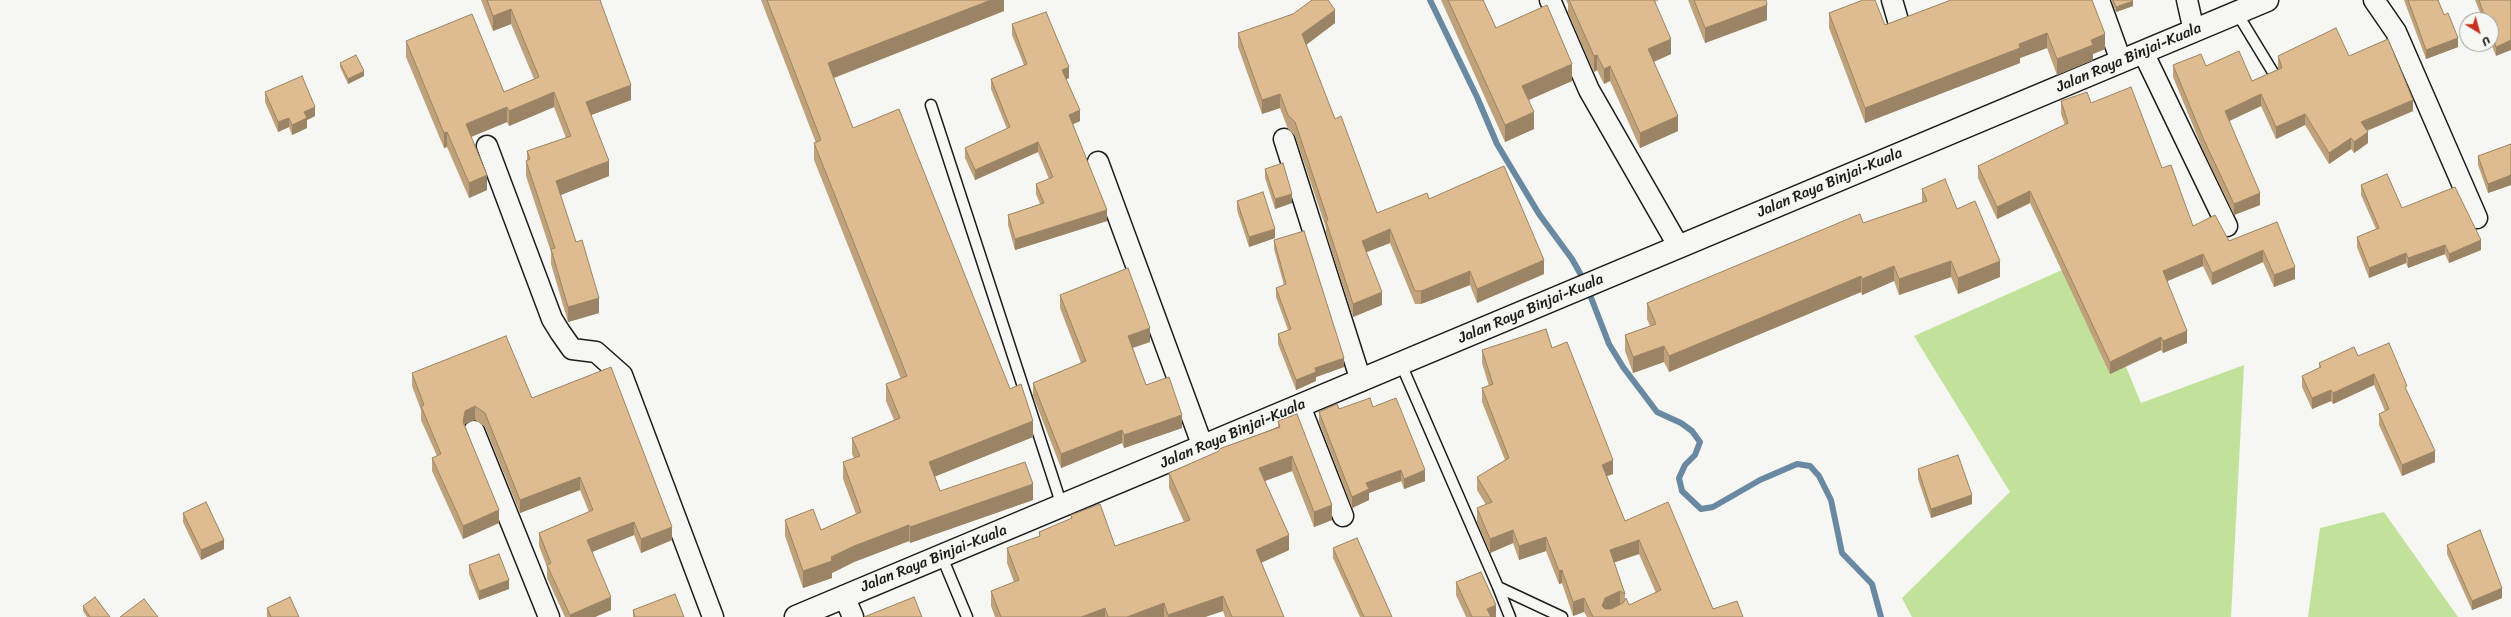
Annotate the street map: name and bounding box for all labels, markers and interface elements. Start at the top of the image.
north arrow [2459,12,2499,52]
street label: Jalan Raya Binjai-Kuala [2054,19,2204,97]
text: U [2477,31,2495,51]
street label: Jalan Raya Binjai-Kuala [1755,144,1905,222]
street label: Jalan Raya Binjai-Kuala [1456,270,1606,348]
street label: Jalan Raya Binjai-Kuala [1158,395,1308,473]
street label: Jalan Raya Binjai-Kuala [858,521,1010,597]

